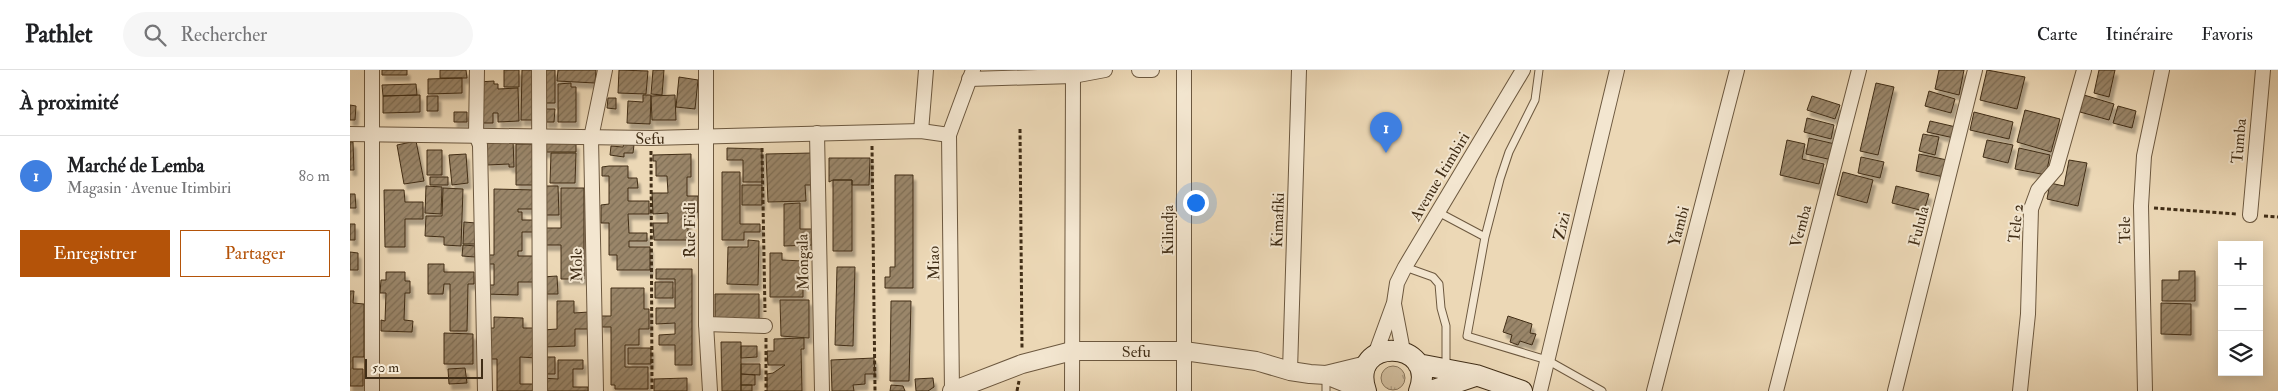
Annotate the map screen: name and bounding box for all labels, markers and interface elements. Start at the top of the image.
search box [123,12,473,57]
text: Pathlet [25,19,93,50]
icon: search [141,21,169,49]
text: Rechercher [181,23,267,47]
text: Carte [2037,23,2078,46]
text: Itinéraire [2106,23,2173,46]
text: Favoris [2201,23,2253,46]
text: À proximité [20,89,118,116]
pin: 1 [1370,112,1402,153]
street label: Tumba [2227,117,2251,165]
street label: Sefu [635,129,665,149]
street label: Avenue Itimbiri [1405,129,1474,225]
text: Marché de Lemba [67,154,204,178]
text: 1 [33,166,39,186]
text: 80 m [299,166,330,186]
text: Magasin · Avenue Itimbiri [67,178,231,198]
your location [1183,190,1209,216]
street label: Kimafiki [1267,192,1289,248]
street label: Rue Fidi [680,202,700,258]
street label: Vemba [1786,202,1816,250]
street label: Tele 2 [2004,203,2028,243]
street label: Yambi [1664,204,1694,248]
street label: Fulula [1904,204,1934,249]
street label: Kilindja [1158,205,1178,255]
street label: Zizi [1549,210,1575,242]
street label: Tele [2115,216,2135,244]
button: Enregistrer [20,230,170,277]
button: Partager [180,230,330,277]
street label: Mongala [793,233,813,290]
map controls [2218,241,2263,376]
button: + [2218,241,2263,286]
street label: Miao [924,246,944,280]
street label: Mole [567,248,587,282]
button: − [2218,286,2263,331]
button: layers [2218,331,2263,376]
street label: Sefu [1122,342,1151,362]
scale bar [365,356,482,379]
text: 50 m [372,359,399,376]

